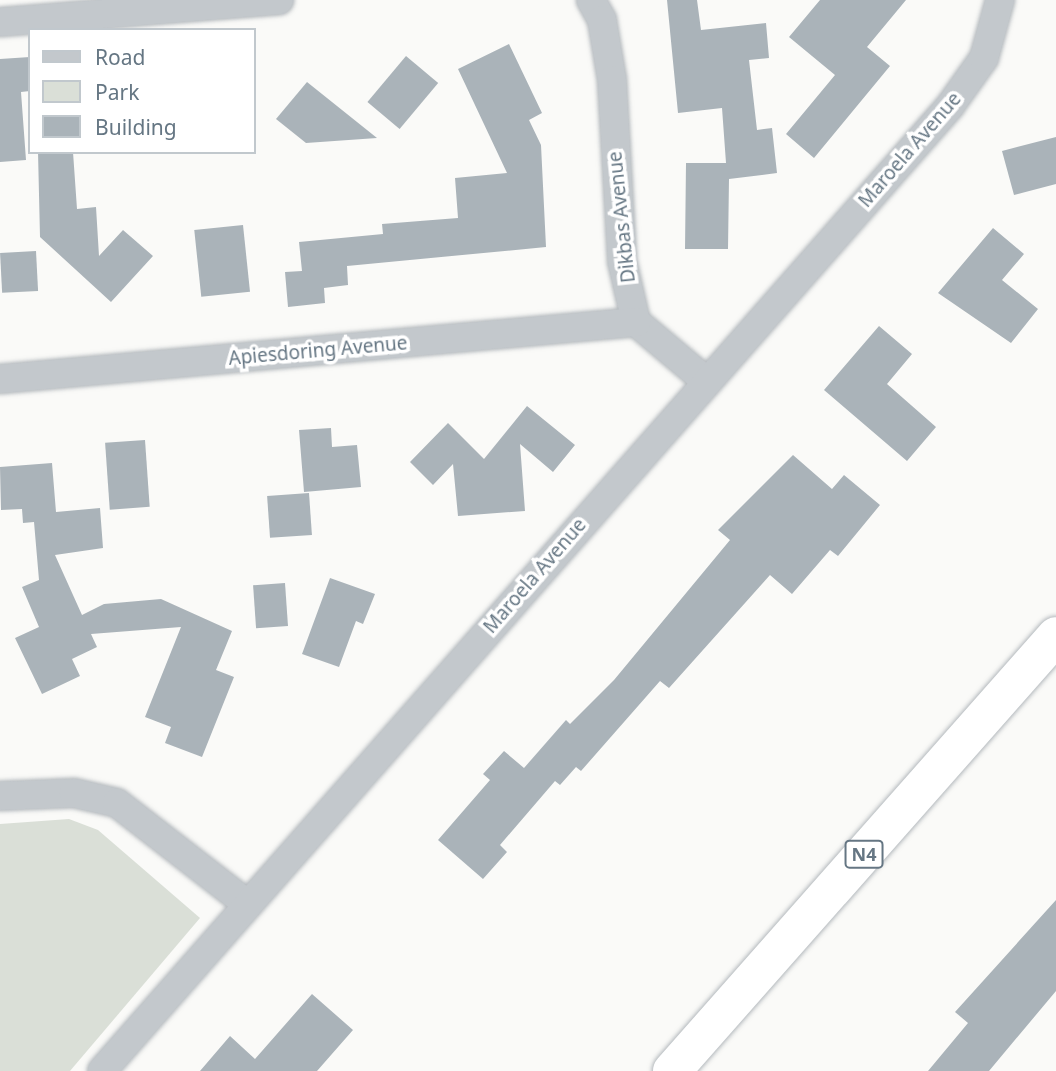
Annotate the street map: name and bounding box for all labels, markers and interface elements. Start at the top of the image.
legend [28,28,256,154]
text: Road [95,43,145,71]
text: Park [95,78,139,106]
street label: Maroela Avenue [854,88,966,212]
text: Building [95,113,177,141]
street label: Dikbas Avenue [604,150,640,284]
street label: Apiesdoring Avenue [228,332,408,370]
street label: Maroela Avenue [479,514,591,638]
road number: N4 [843,840,885,868]

